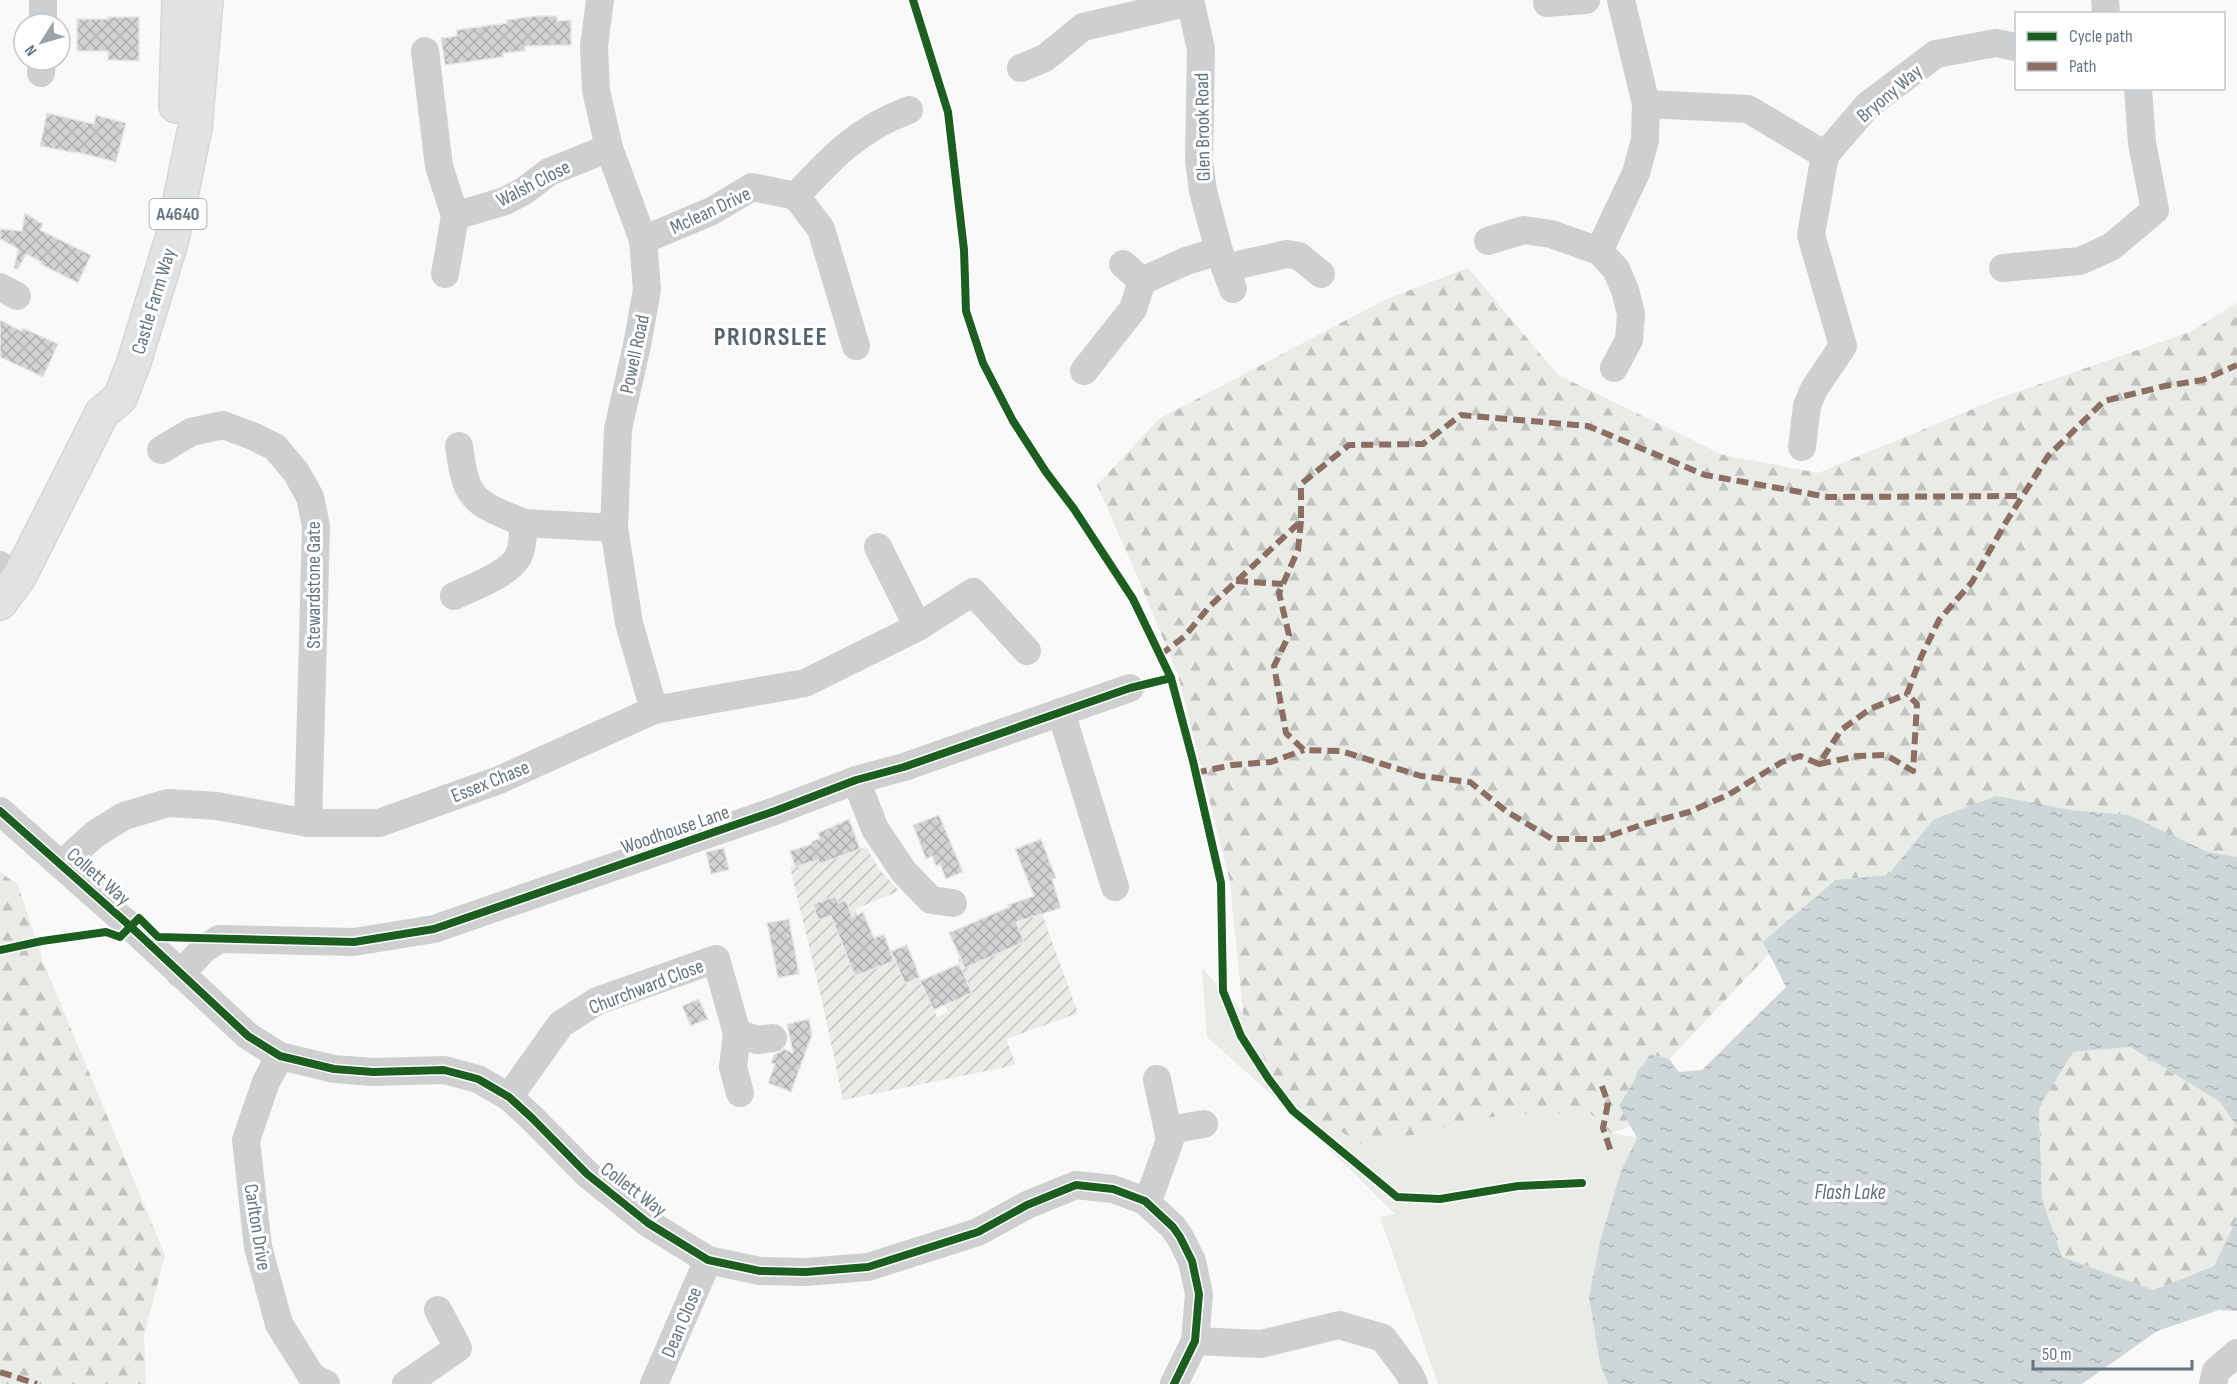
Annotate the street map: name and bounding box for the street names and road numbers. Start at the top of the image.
street label: Bryony Way [1852,59,1927,128]
street label: Glen Brook Road [1190,72,1216,181]
street label: Walsh Close [492,155,574,213]
street label: Mclean Drive [666,182,754,240]
road number: A4640 [150,199,207,229]
street label: Castle Farm Way [126,245,182,357]
street label: Powell Road [615,313,655,396]
street label: Stewardstone Gate [302,521,326,649]
street label: Essex Chase [448,755,533,808]
street label: Woodhouse Lane [618,800,733,860]
street label: Collett Way [62,843,135,911]
street label: Churchward Close [586,954,707,1020]
street label: Collett Way [596,1157,671,1223]
street label: Carlton Drive [238,1182,276,1272]
street label: Dean Close [656,1284,707,1361]

